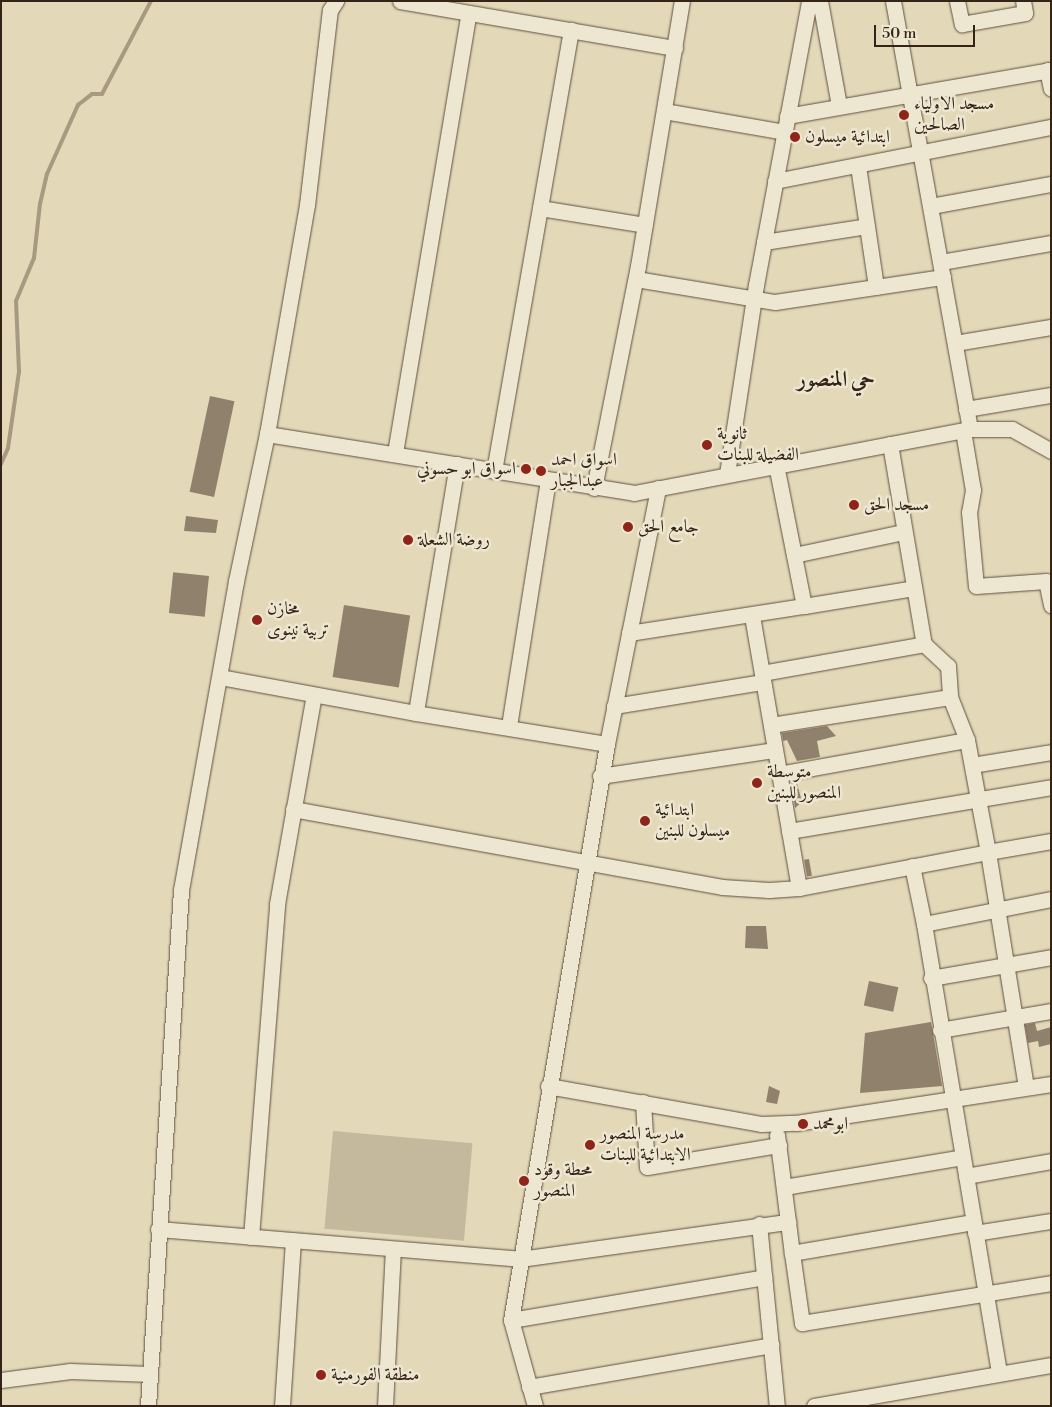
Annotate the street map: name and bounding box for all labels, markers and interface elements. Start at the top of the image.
scale bar [877,15,978,47]
text: 50 m [882,24,916,43]
place label: مسجد الاولياء الصالحين [914,94,994,136]
marker: مسجد الاولياء الصالحين [898,109,910,121]
place label: ابتدائية ميسلون [805,126,890,148]
marker: ابتدائية ميسلون [789,131,801,143]
district label: حي المنصور [797,367,875,393]
place label: ثانوية الفضيلة للبنات [717,424,799,466]
marker: ثانوية الفضيلة للبنات [701,439,713,451]
place label: اسواق احمد عبدالجبار [551,450,617,492]
place label: اسواق ابو حسوني [417,458,516,480]
marker: اسواق ابو حسوني [520,463,532,475]
marker: اسواق احمد عبدالجبار [535,465,547,477]
place label: مسجد الحق [864,494,929,516]
marker: مسجد الحق [848,499,860,511]
place label: جامع الحق [638,516,699,538]
marker: جامع الحق [622,521,634,533]
place label: روضة الشعلة [418,529,490,551]
marker: روضة الشعلة [402,534,414,546]
place label: مخازن تربية نينوى [267,599,329,642]
marker: مخازن تربية نينوى [251,614,263,626]
place label: متوسطة المنصور للبنين [767,762,841,804]
marker: متوسطة المنصور للبنين [751,777,763,789]
place label: ابتدائية ميسلون للبنين [655,800,730,842]
marker: ابتدائية ميسلون للبنين [639,815,651,827]
place label: ابومحمد [813,1113,848,1135]
marker: ابومحمد [797,1118,809,1130]
place label: مدرسة المنصور الابتدائية للبنات [600,1124,691,1166]
marker: مدرسة المنصور الابتدائية للبنات [584,1139,596,1151]
place label: محطة وقود المنصور [534,1160,592,1202]
marker: محطة وقود المنصور [518,1175,530,1187]
place label: منطقة الفورمنية [331,1364,420,1386]
marker: منطقة الفورمنية [315,1369,327,1381]

